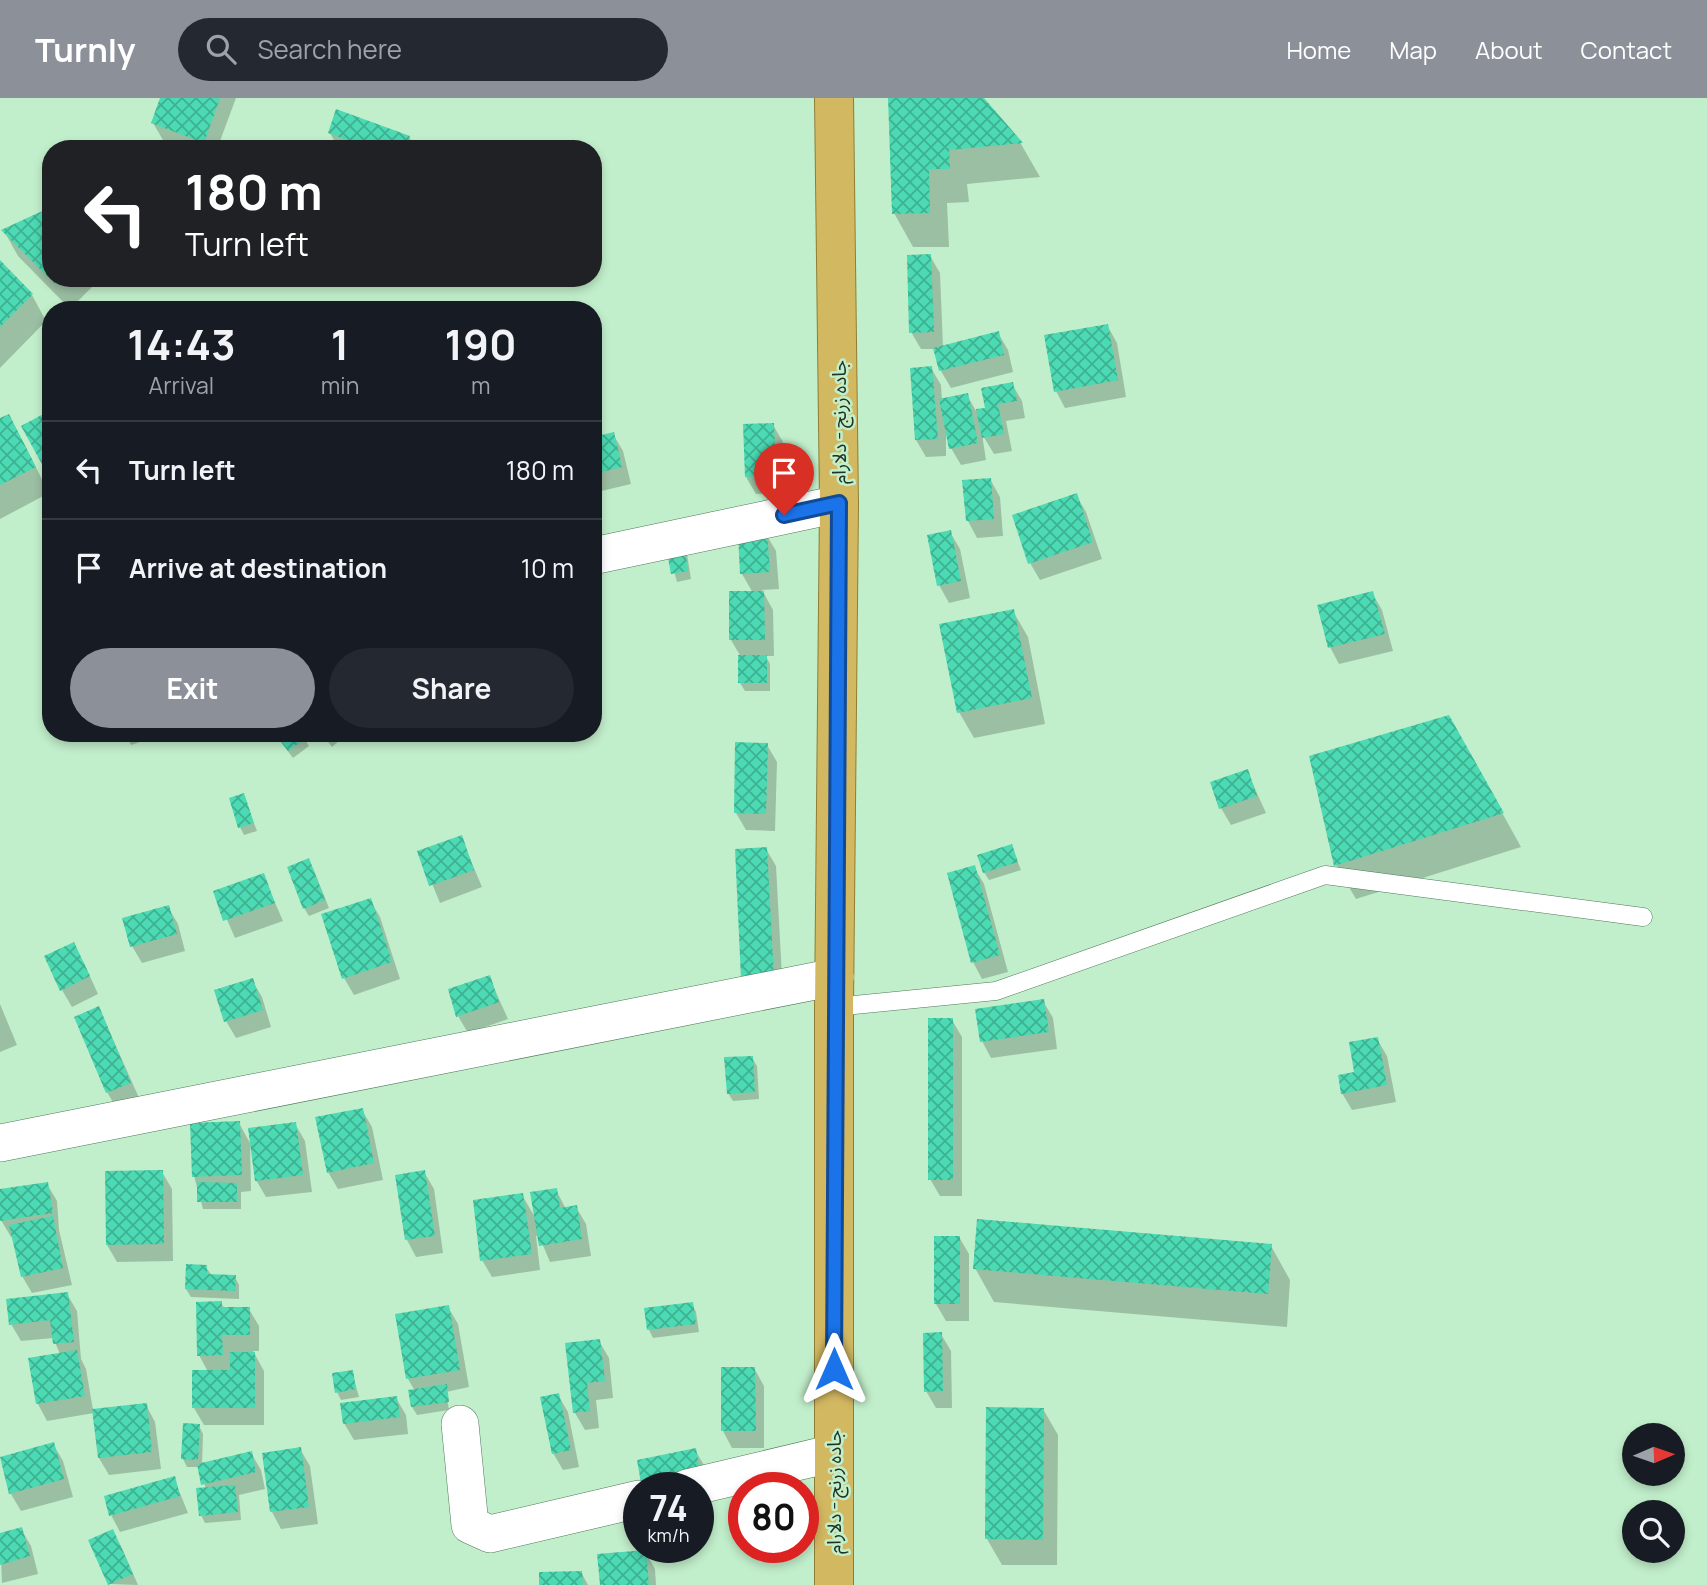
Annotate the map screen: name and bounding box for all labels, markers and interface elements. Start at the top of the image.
search box [178,18,668,81]
text: Turnly [35,27,136,72]
icon: search [202,30,240,68]
text: Search here [258,31,402,67]
text: Home [1286,33,1351,66]
text: Map [1389,33,1437,66]
text: About [1475,33,1543,66]
text: Contact [1581,33,1672,66]
text: 180 m [185,158,323,225]
icon: left [70,168,161,259]
text: Turn left [185,222,309,266]
text: 14:43 [127,315,236,373]
text: 1 [331,315,349,373]
text: 190 [445,315,517,373]
street label: جاده زرنج - دلارام [826,360,854,484]
text: Arrival [149,369,214,401]
text: min [321,369,359,401]
text: m [471,369,490,401]
pin [754,443,814,515]
icon: left [70,451,108,489]
text: Turn left [129,452,236,488]
text: 180 m [506,452,574,488]
icon: arrive [765,454,803,492]
icon: arrive [70,549,108,587]
text: Arrive at destination [129,550,387,586]
text: 10 m [521,550,574,586]
button: Exit [70,648,315,728]
button: Share [329,648,574,728]
position arrow [797,1332,871,1406]
north arrow [1622,1423,1685,1486]
map controls [1622,1423,1685,1563]
street label: جاده زرنج - دلارام [821,1430,849,1554]
speed limit sign: 80 [728,1472,819,1563]
text: 74 [649,1484,688,1532]
button: search [1622,1500,1685,1563]
text: km/h [648,1523,689,1547]

